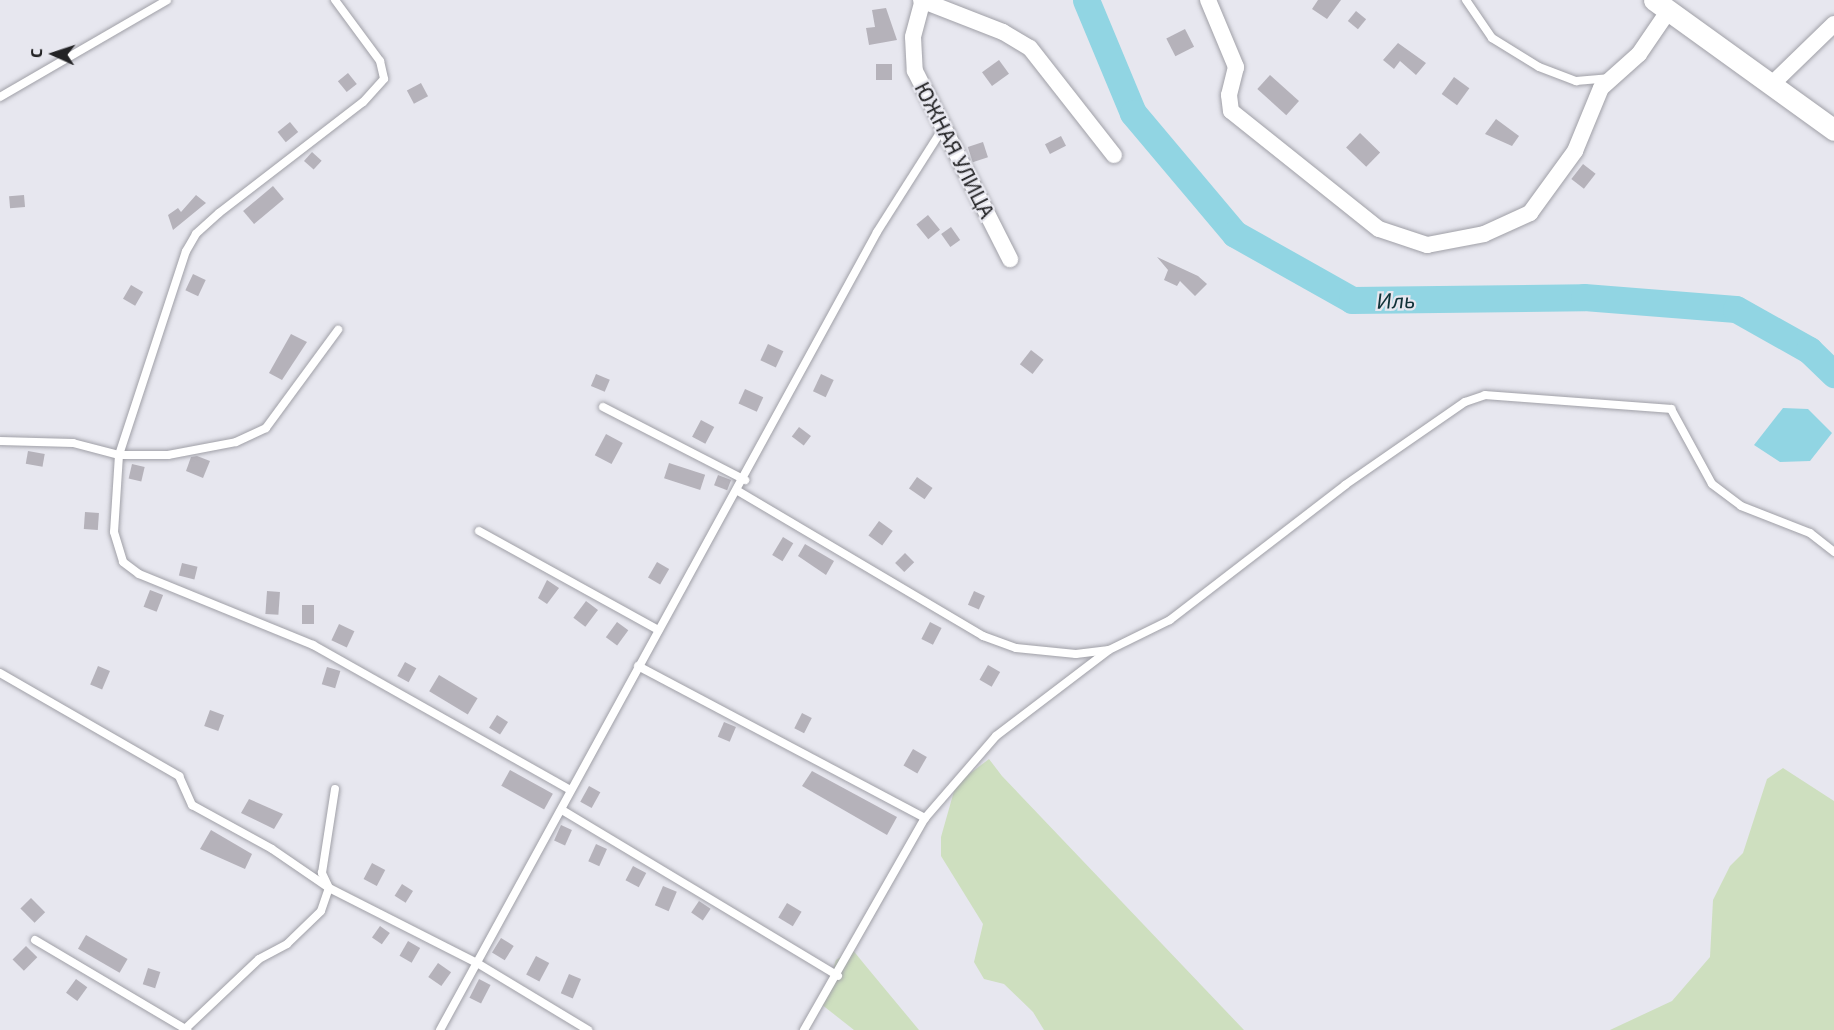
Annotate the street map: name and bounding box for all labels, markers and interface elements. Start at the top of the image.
north arrow [24,24,84,84]
text: С [26,48,45,58]
street label: ЮЖНАЯ УЛИЦА [910,78,1000,222]
water label: Иль [1376,286,1416,314]

